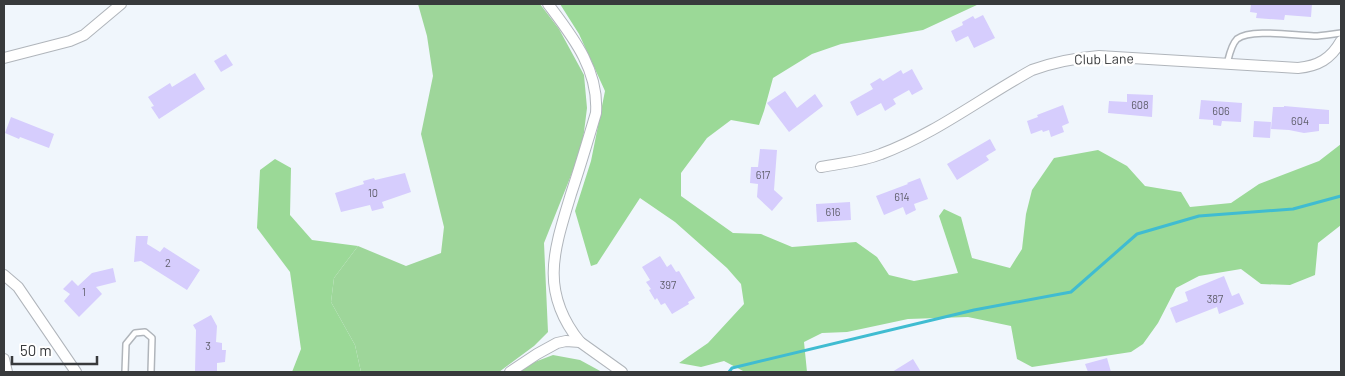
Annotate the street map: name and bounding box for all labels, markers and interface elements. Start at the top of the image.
street label: Club Lane [1074,49,1134,68]
house number: 608 [1131,98,1149,111]
house number: 606 [1212,104,1230,117]
house number: 604 [1291,114,1309,127]
house number: 617 [756,168,770,181]
house number: 10 [368,186,378,199]
house number: 614 [894,190,910,203]
house number: 616 [826,205,841,218]
house number: 2 [165,256,171,269]
house number: 397 [660,278,676,291]
house number: 1 [82,285,86,298]
house number: 387 [1207,292,1223,305]
scale bar [12,334,98,366]
house number: 3 [205,339,211,352]
text: 50 m [20,341,52,359]

